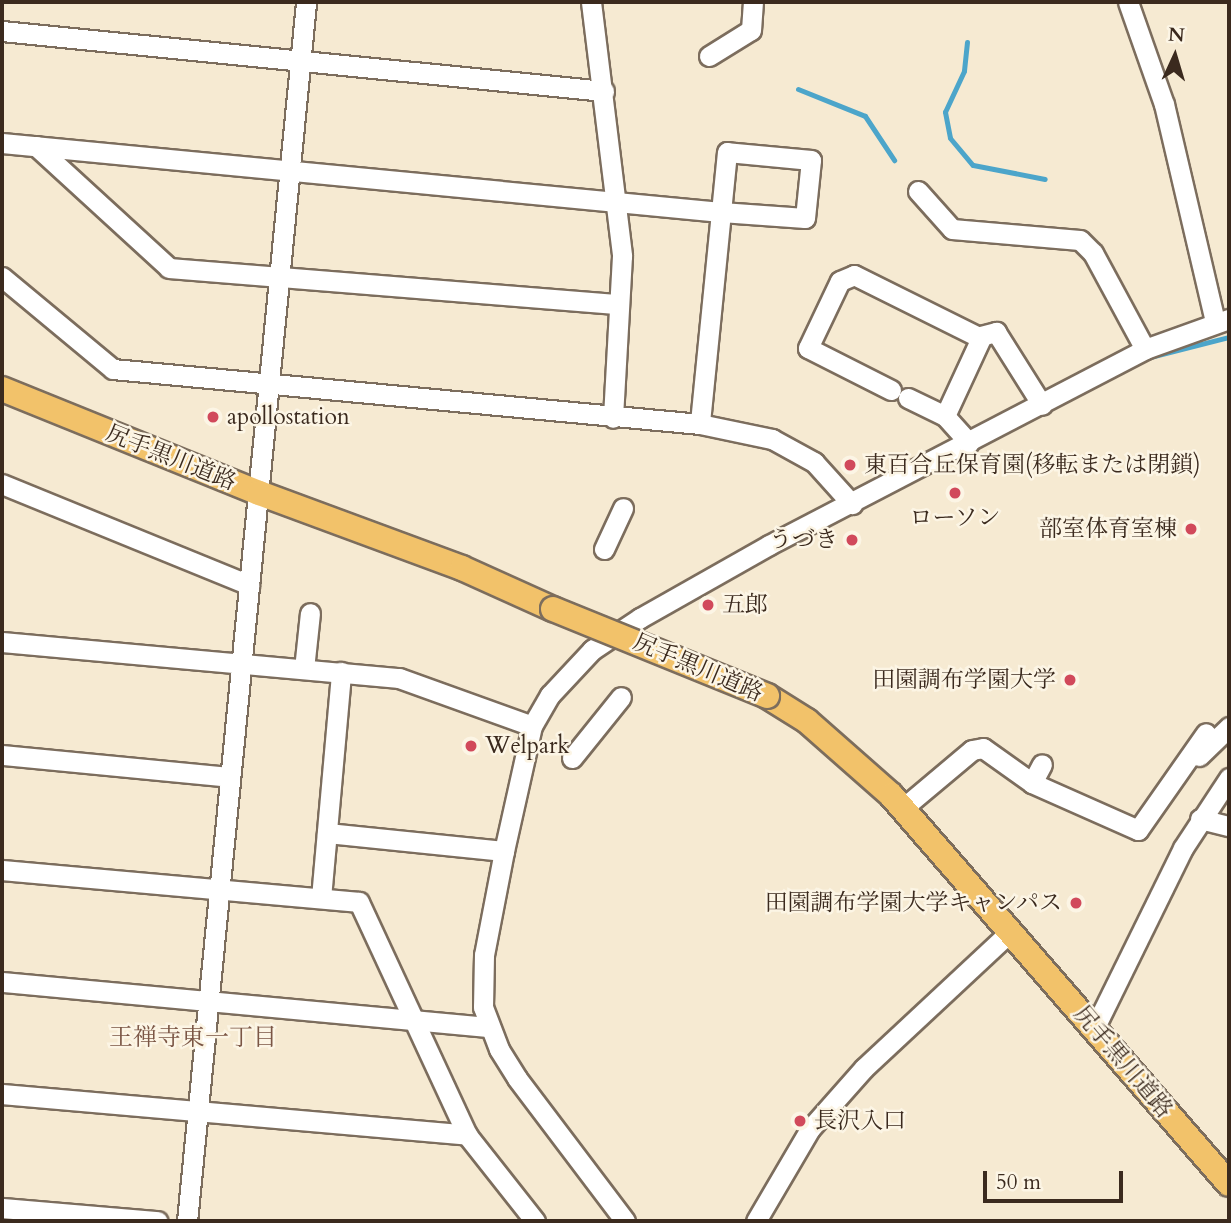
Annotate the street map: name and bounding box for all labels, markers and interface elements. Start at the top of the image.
north arrow [1140,21,1210,91]
text: N [1167,22,1186,49]
place label: apollostation [227,403,350,431]
marker: apollostation [205,409,221,425]
street label: 尻手黒川道路 [102,419,240,497]
place label: 東百合丘保育園(移転または閉鎖) [864,451,1201,479]
marker: 東百合丘保育園(移転または閉鎖) [842,457,858,473]
marker: ローソン [947,485,963,501]
place label: ローソン [909,504,1001,532]
place label: 部室体育室棟 [1039,515,1177,543]
marker: 部室体育室棟 [1183,521,1199,537]
place label: うづき [769,526,838,554]
marker: うづき [844,532,860,548]
place label: 五郎 [722,591,768,619]
marker: 五郎 [700,597,716,613]
street label: 尻手黒川道路 [629,628,767,708]
place label: 田園調布学園大学 [872,666,1056,694]
marker: 田園調布学園大学 [1062,672,1078,688]
place label: Welpark [485,732,570,760]
marker: Welpark [463,738,479,754]
place label: 田園調布学園大学キャンパス [763,889,1062,917]
marker: 田園調布学園大学キャンパス [1068,895,1084,911]
street label: 尻手黒川道路 [1068,1000,1178,1124]
district label: 王禅寺東一丁目 [109,1024,277,1052]
place label: 長沢入口 [814,1107,906,1135]
marker: 長沢入口 [792,1113,808,1129]
scale bar [986,1156,1126,1200]
text: 50 m [996,1168,1041,1197]

